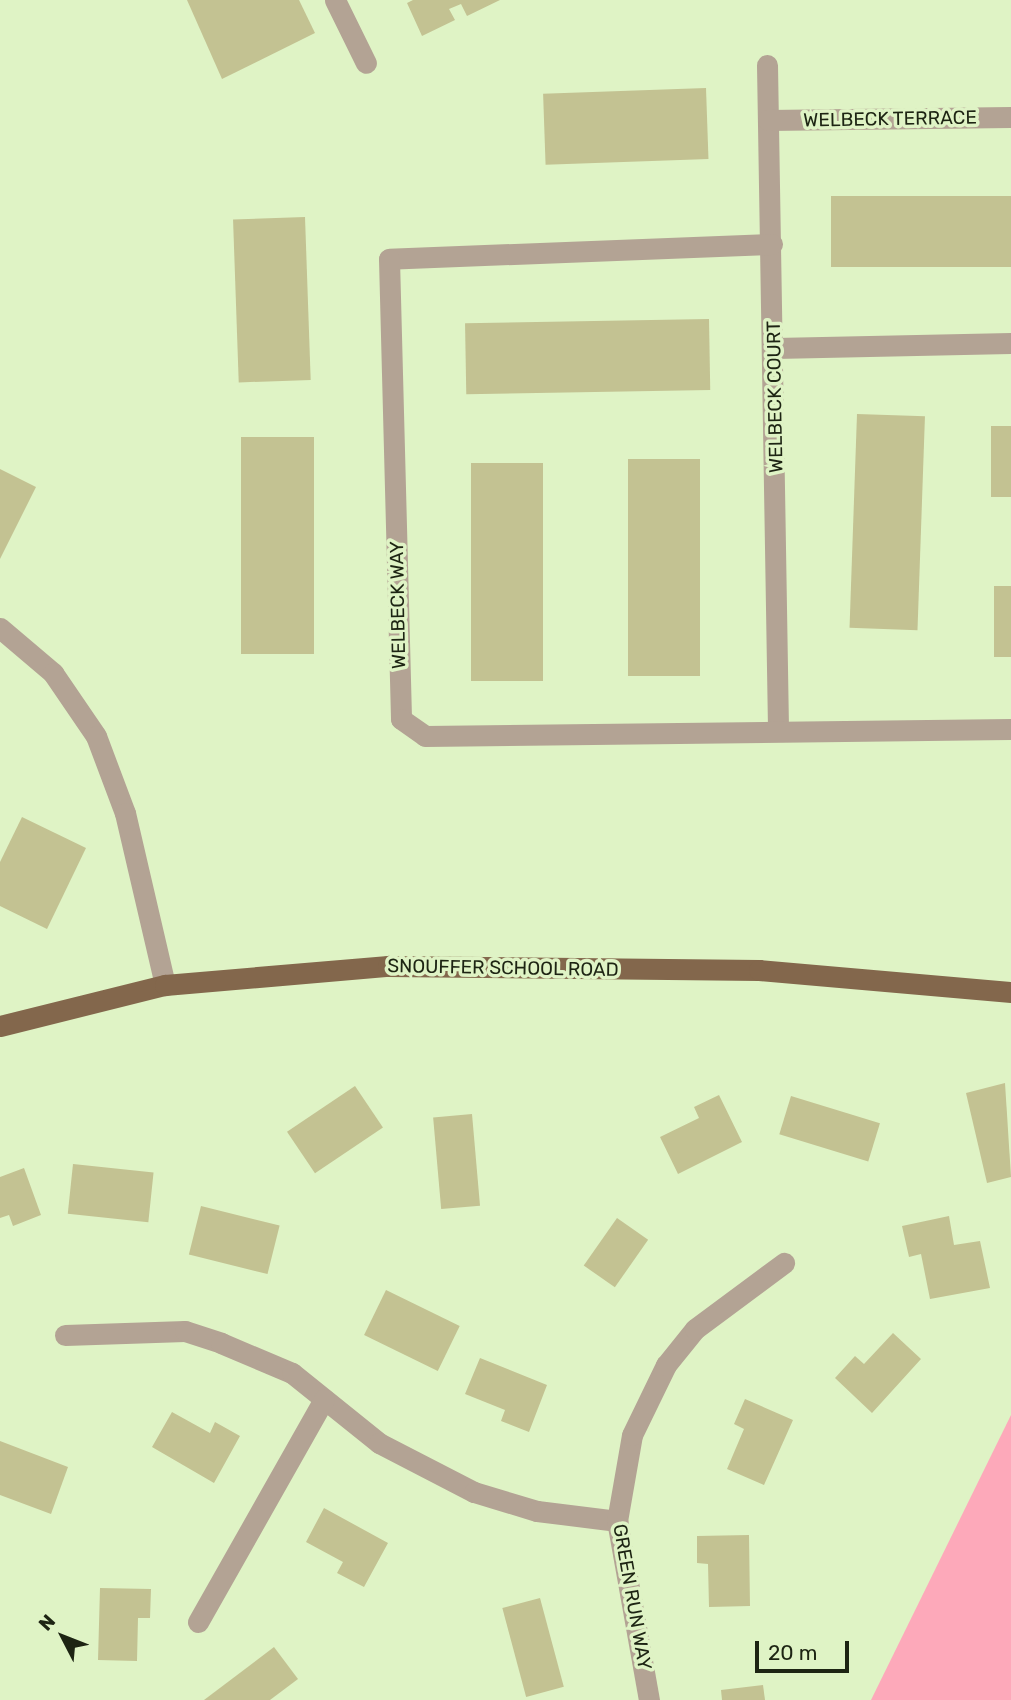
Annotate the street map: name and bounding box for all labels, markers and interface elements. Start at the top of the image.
street label: WELBECK TERRACE [803,106,977,132]
street label: WELBECK COURT [762,321,788,473]
street label: WELBECK WAY [385,541,411,669]
street label: SNOUFFER SCHOOL ROAD [387,955,619,981]
street label: GREEN RUN WAY [608,1522,656,1672]
north arrow [28,1602,98,1672]
text: N [34,1610,60,1635]
scale bar [759,1626,853,1670]
text: 20 m [768,1640,817,1665]

